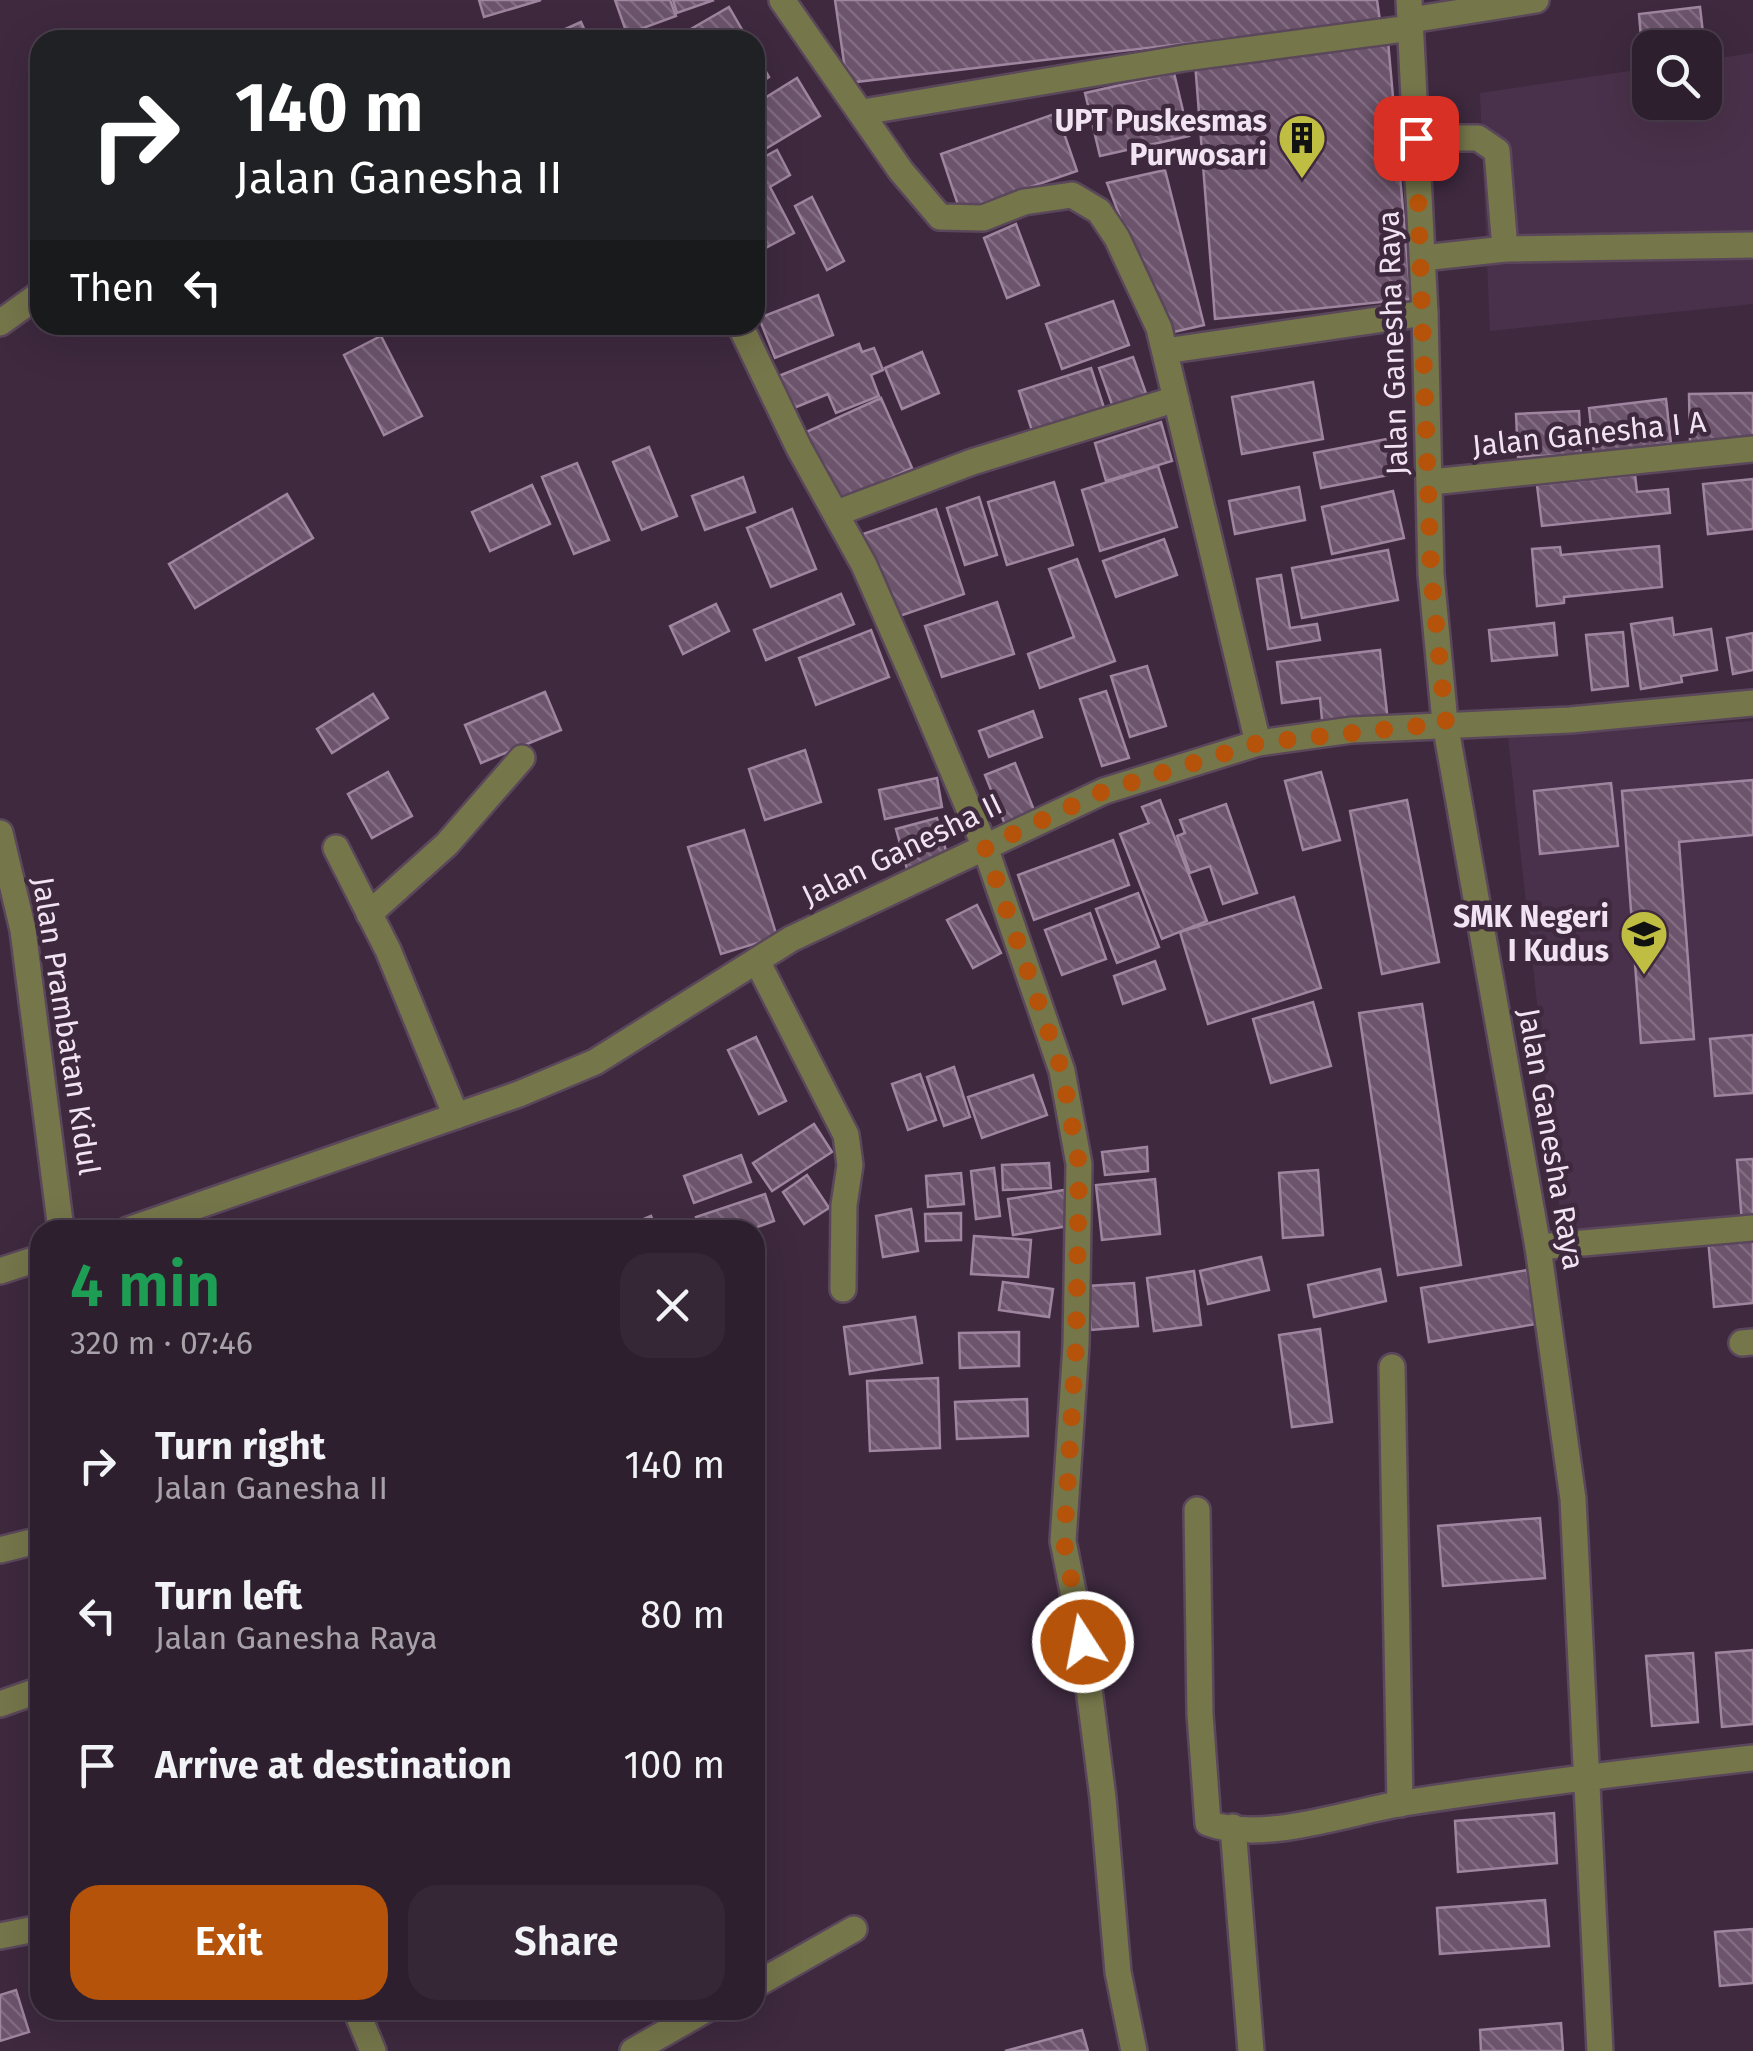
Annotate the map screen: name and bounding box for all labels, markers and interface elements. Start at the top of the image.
map controls [1632,30,1722,120]
button: search [1632,30,1722,120]
text: 140 m [235,66,424,150]
icon: right [70,70,200,200]
pin [1374,96,1459,181]
place label: UPT Puskesmas Purwosari [1055,103,1267,173]
icon: arrive [1389,111,1444,166]
building icon: UPT Puskesmas Purwosari [1276,112,1328,180]
text: Jalan Ganesha II [235,151,563,205]
street label: Jalan Ganesha Raya [1370,210,1416,476]
icon: left [175,260,230,315]
text: Then [70,265,155,311]
street label: Jalan Ganesha I A [1470,404,1708,464]
street label: Jalan Ganesha II [796,786,1008,914]
street label: Jalan Prambatan Kidul [25,874,107,1178]
place label: SMK Negeri I Kudus [1453,899,1609,969]
school or university icon: SMK Negeri I Kudus [1618,908,1670,976]
street label: Jalan Ganesha Raya [1510,1005,1592,1273]
text: 4 min [70,1250,221,1322]
button: close [620,1253,725,1358]
text: 320 m · 07:46 [70,1324,253,1362]
text: Turn right [155,1423,325,1469]
icon: right [70,1438,125,1493]
text: 140 m [624,1442,725,1488]
text: Jalan Ganesha II [155,1469,388,1507]
text: Turn left [155,1573,302,1619]
icon: left [70,1588,125,1643]
position arrow [1031,1590,1135,1694]
text: 80 m [640,1592,725,1638]
text: Jalan Ganesha Raya [155,1619,438,1657]
icon: arrive [70,1738,125,1793]
text: Arrive at destination [155,1742,512,1788]
text: 100 m [624,1742,725,1788]
button: Exit [70,1885,388,2000]
button: Share [408,1885,725,2000]

